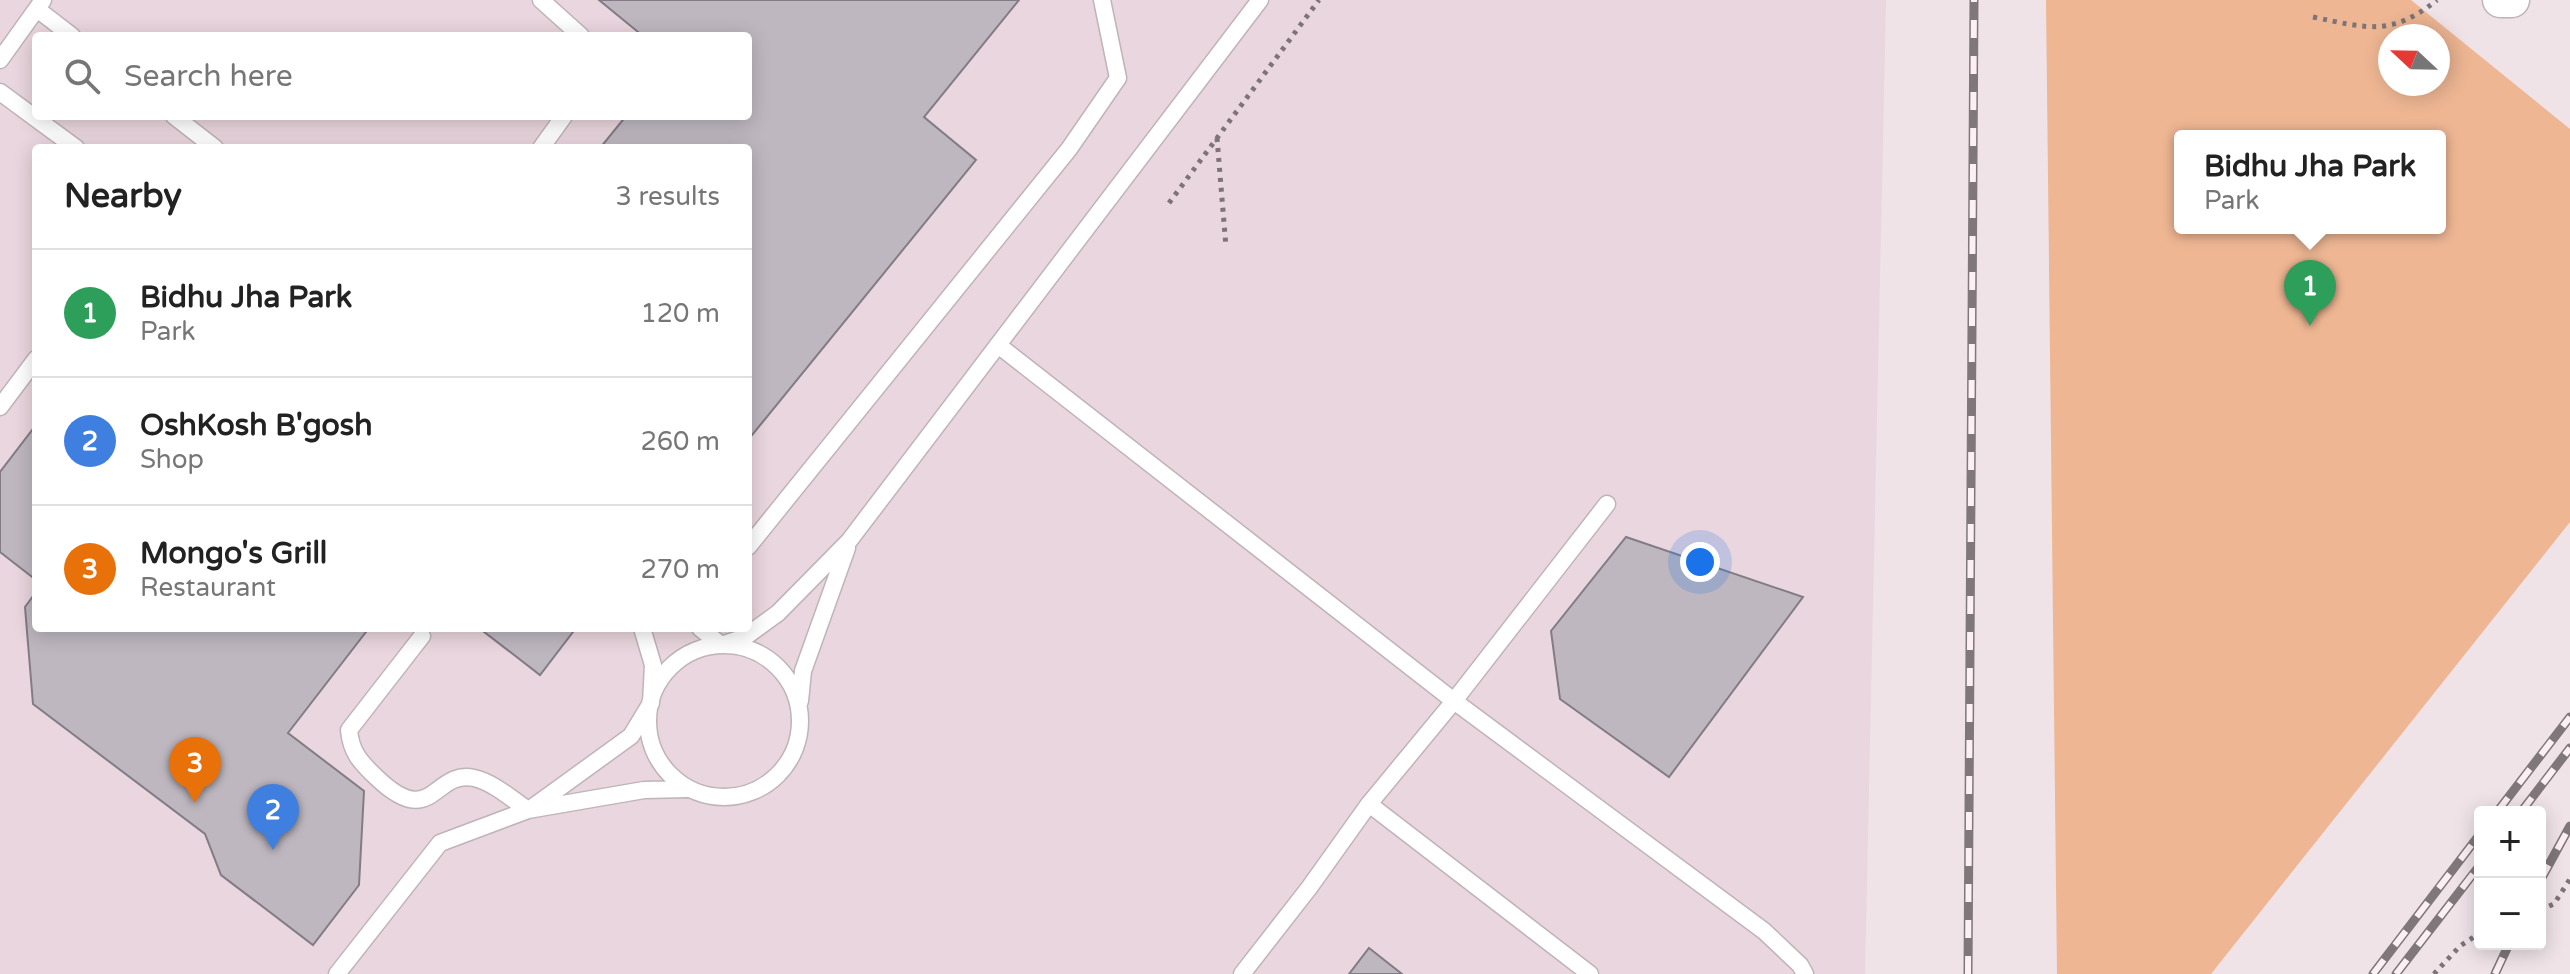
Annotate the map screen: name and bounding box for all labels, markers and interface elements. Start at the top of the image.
north arrow [2378,24,2450,96]
search box [32,32,752,120]
icon: search [60,54,104,98]
text: Search here [124,58,293,95]
popup [2174,130,2446,234]
text: Bidhu Jha Park [2204,148,2416,185]
text: Nearby [64,176,182,217]
text: 3 results [615,181,720,212]
text: Park [2204,185,2259,216]
pin: 1 [2284,260,2336,326]
text: Bidhu Jha Park [140,279,352,316]
text: 1 [82,298,98,329]
text: 120 m [640,298,720,329]
text: Park [140,316,196,347]
text: OshKosh B'gosh [140,407,373,444]
text: 2 [82,426,98,457]
text: 260 m [640,426,720,457]
text: Shop [140,444,204,475]
text: Mongo's Grill [140,535,327,572]
your location [1680,542,1720,582]
text: 3 [82,554,98,585]
text: 270 m [640,554,720,585]
text: Restaurant [140,572,276,603]
pin: 3 [169,737,221,803]
pin: 2 [247,784,299,850]
map controls [2474,806,2546,950]
button: + [2474,806,2546,878]
button: − [2474,878,2546,950]

